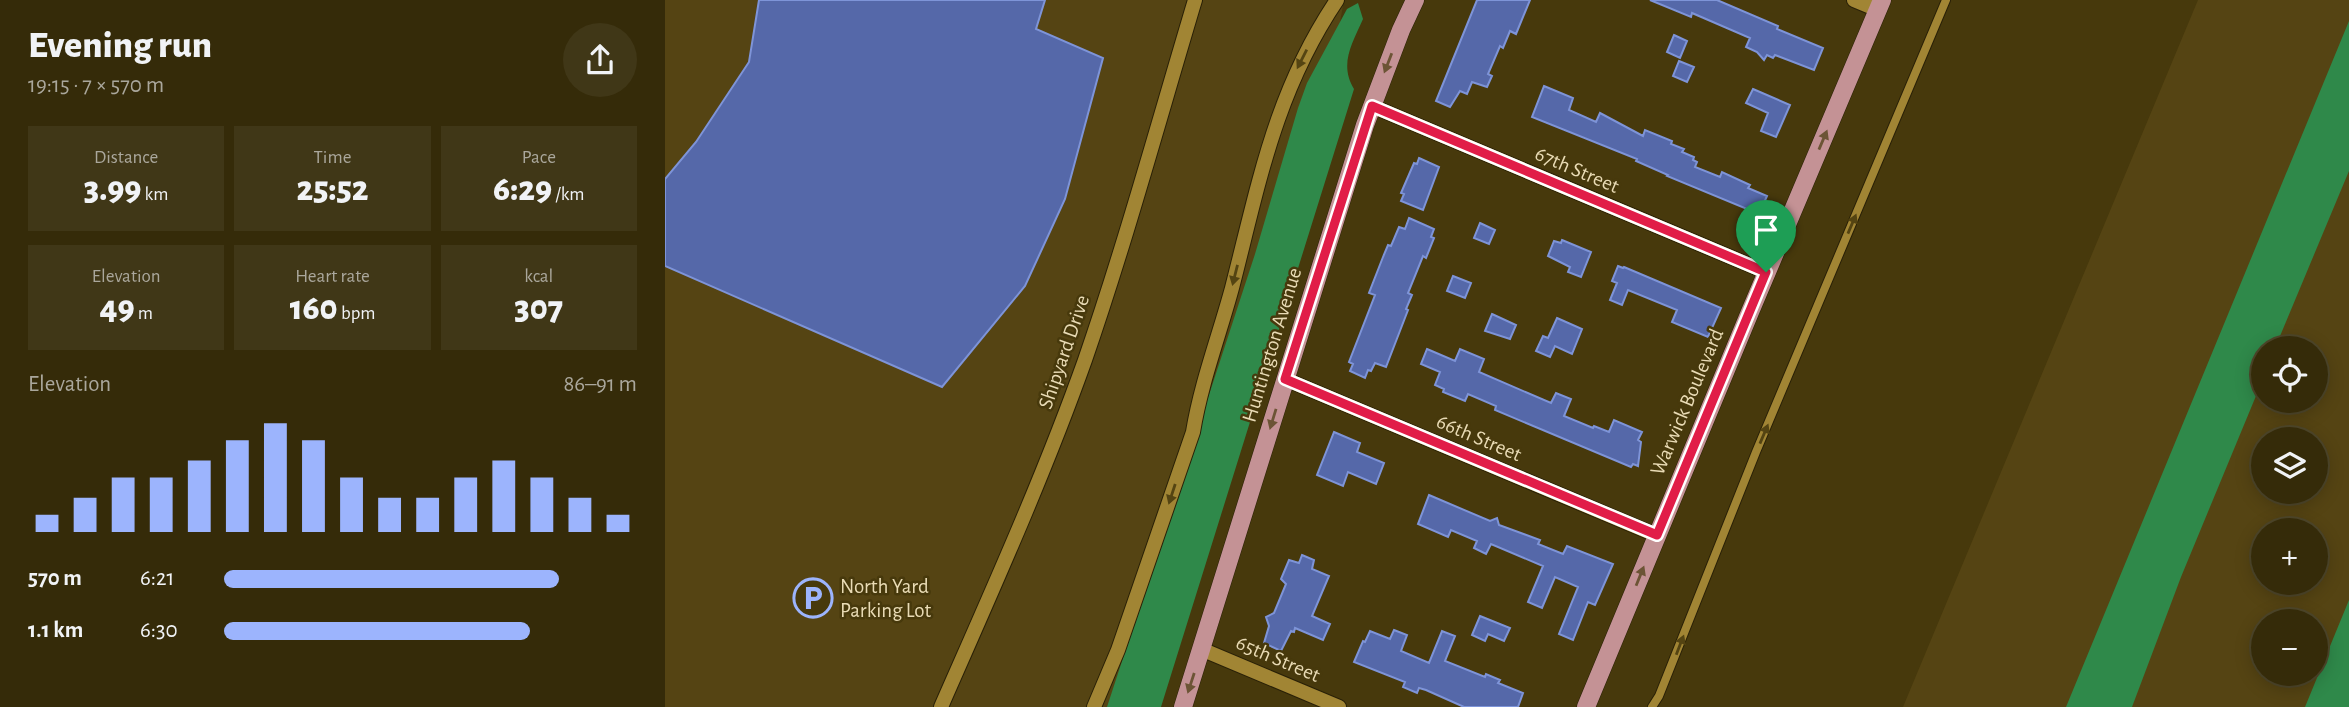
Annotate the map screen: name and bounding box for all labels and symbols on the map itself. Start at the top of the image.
one-way arrow [1297,49,1308,69]
one-way arrow [1383,52,1394,73]
one-way arrow [1817,129,1828,150]
street label: 67th Street [1532,143,1622,197]
pin [1736,200,1796,272]
one-way arrow [1847,213,1858,234]
one-way arrow [1229,264,1240,286]
street label: Huntington Avenue [1239,265,1305,425]
street label: Shipyard Drive [1035,292,1093,412]
street label: Warwick Boulevard [1647,325,1727,478]
one-way arrow [1267,408,1277,429]
street label: 66th Street [1433,411,1525,465]
one-way arrow [1759,423,1770,444]
one-way arrow [1166,483,1177,504]
one-way arrow [1634,566,1646,586]
place label: North Yard Parking Lot [840,576,932,621]
parking icon: North Yard Parking Lot [792,577,834,619]
street label: 65th Street [1233,632,1323,686]
one-way arrow [1674,634,1685,655]
one-way arrow [1185,672,1195,693]

